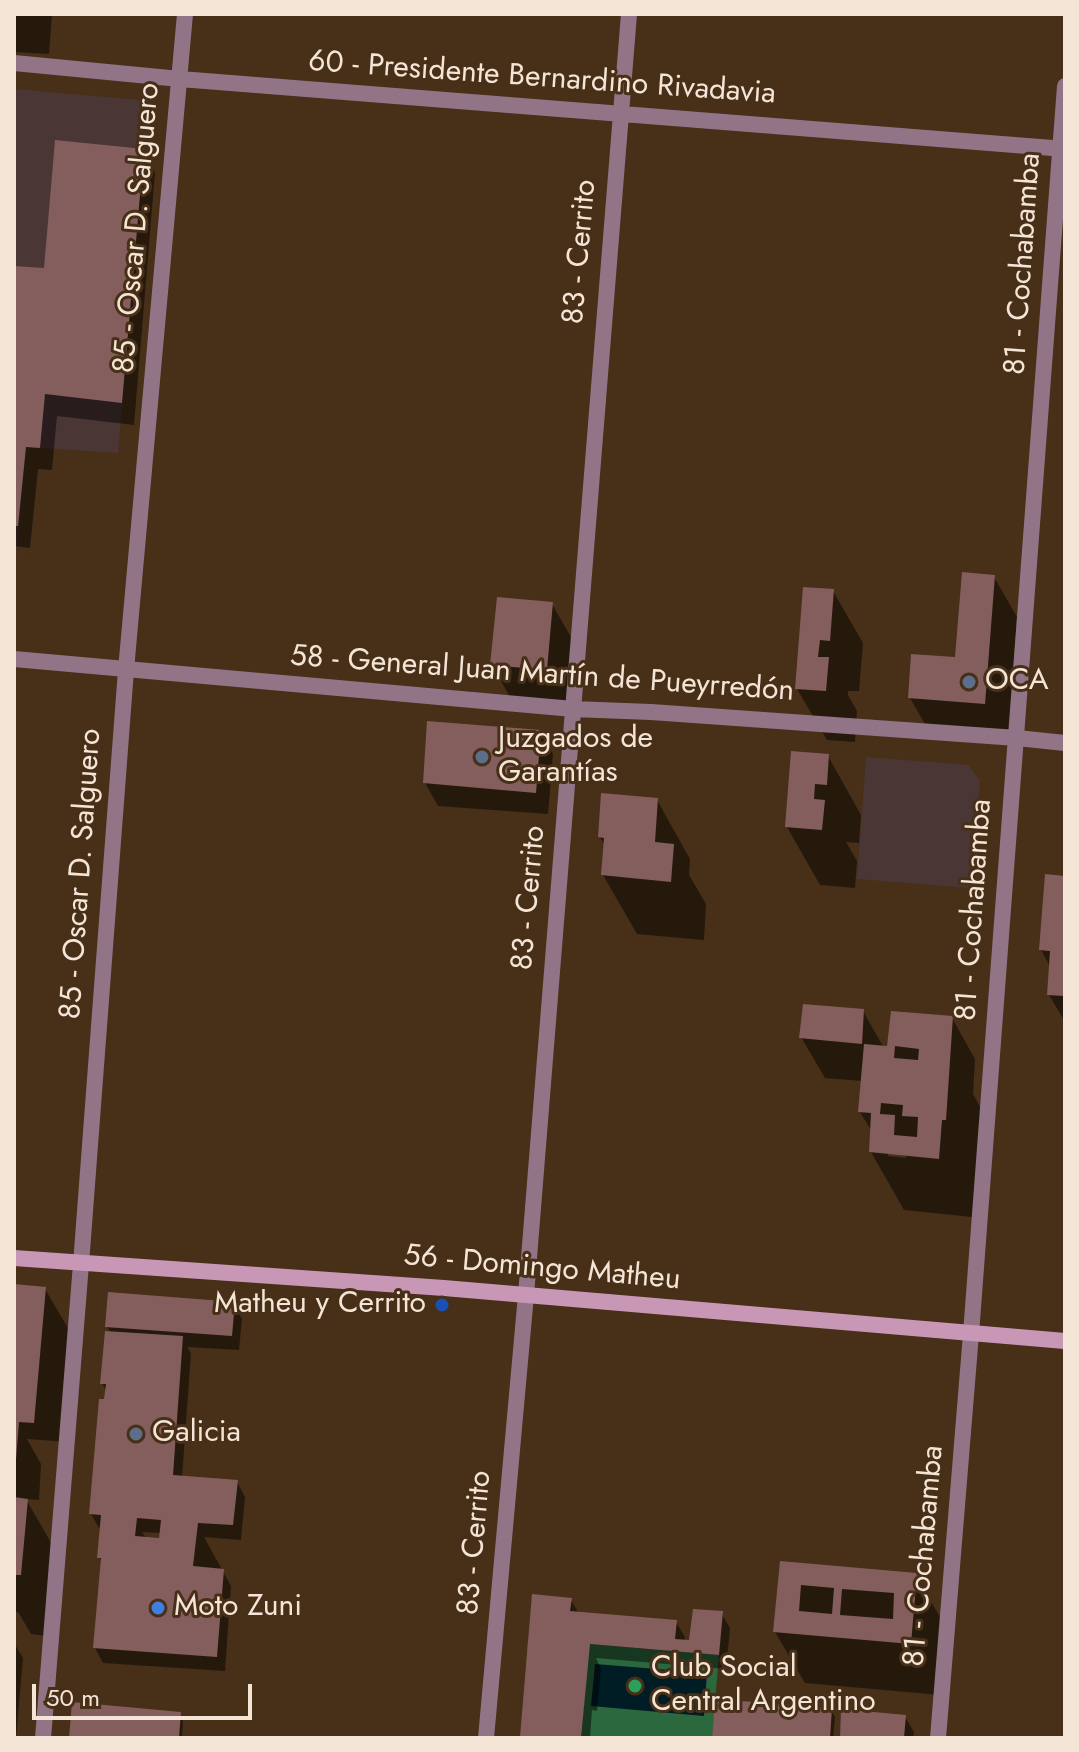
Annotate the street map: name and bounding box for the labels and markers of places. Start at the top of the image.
place label: OCA [985,664,1049,700]
marker: OCA [960,673,978,691]
place label: Juzgados de Garantías [498,722,653,792]
marker: Juzgados de Garantías [473,748,491,766]
place label: Matheu y Cerrito [214,1287,426,1323]
marker: Matheu y Cerrito [433,1296,451,1314]
place label: Galicia [152,1416,241,1452]
marker: Galicia [127,1425,145,1443]
place label: Moto Zuni [174,1590,302,1626]
marker: Moto Zuni [149,1599,167,1617]
place label: Club Social Central Argentino [651,1651,876,1722]
marker: Club Social Central Argentino [626,1677,644,1695]

